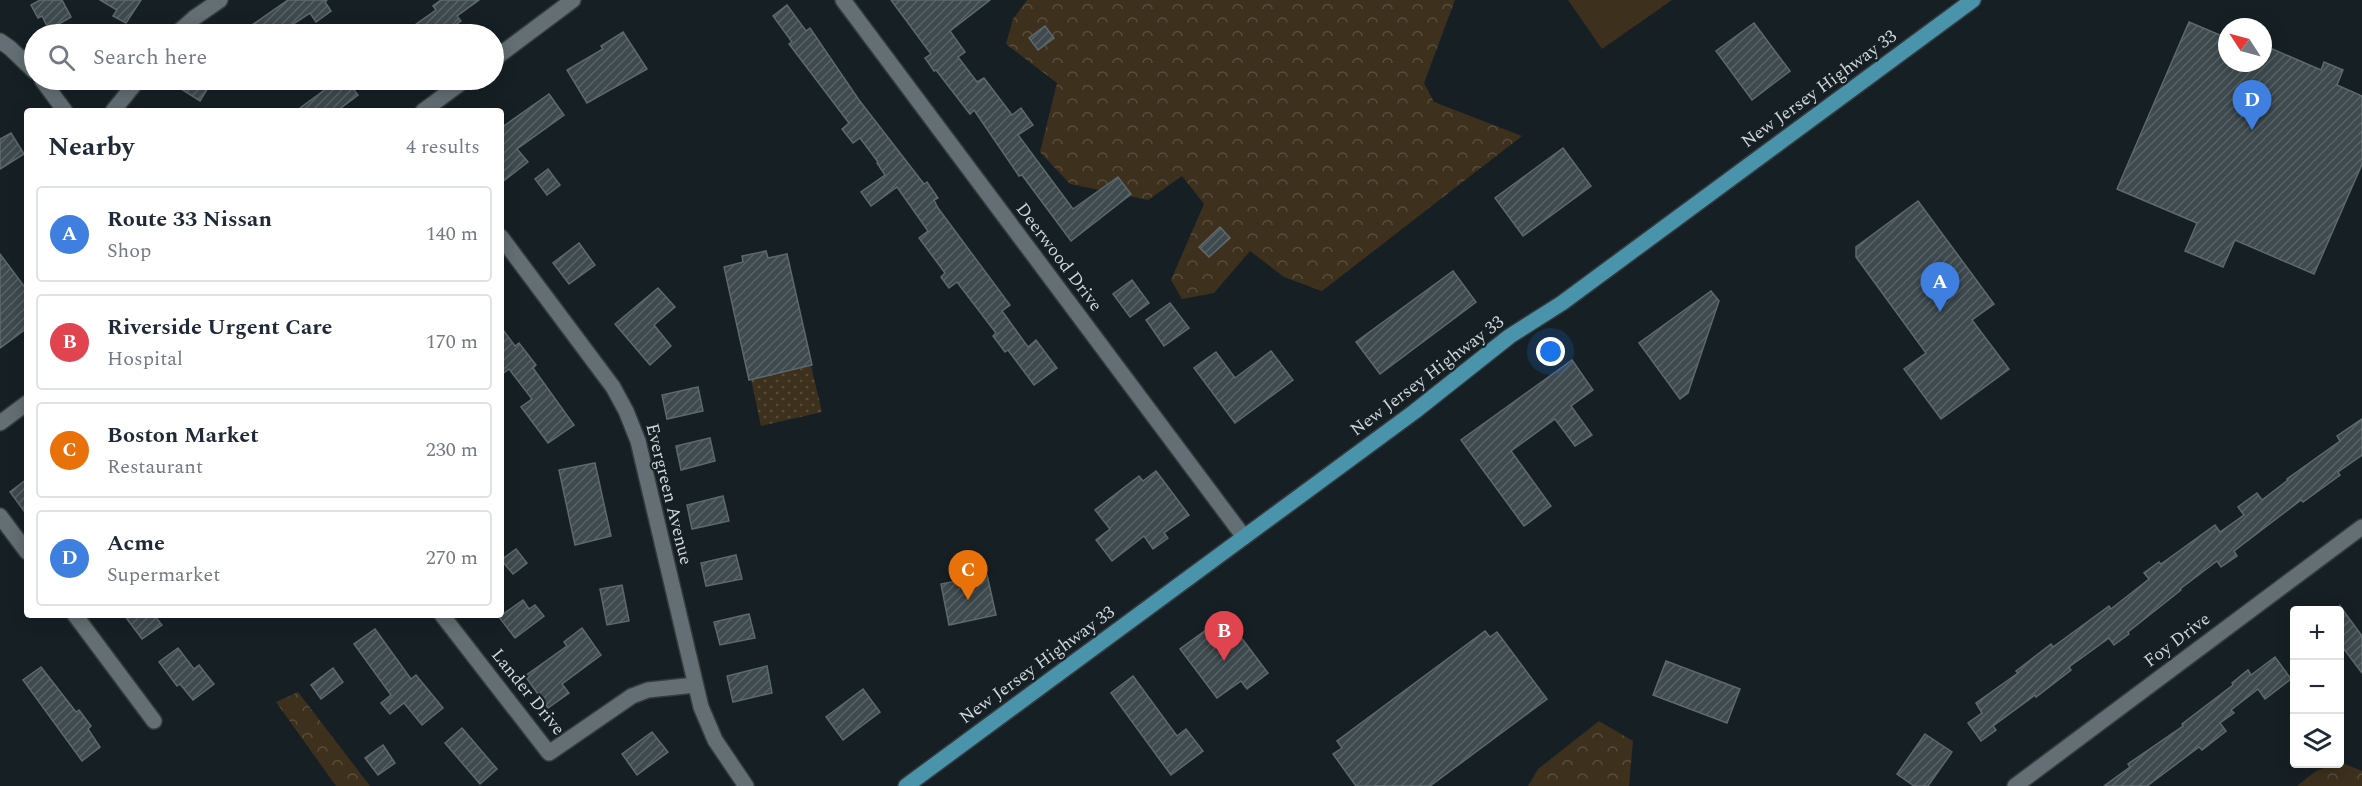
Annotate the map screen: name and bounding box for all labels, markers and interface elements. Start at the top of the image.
north arrow [2218,18,2272,72]
street label: New Jersey Highway 33 [1735,23,1903,155]
search box [24,24,504,90]
icon: search [45,41,78,74]
text: Search here [93,41,207,74]
pin: D [2232,80,2272,130]
text: Nearby [48,127,134,167]
text: 4 results [406,132,480,162]
street label: Deerwood Drive [1009,197,1109,317]
text: Route 33 Nissan [107,203,272,236]
text: A [62,219,77,249]
text: 140 m [426,219,478,249]
text: Shop [107,236,151,266]
pin: A [1920,262,1960,312]
street label: New Jersey Highway 33 [1344,309,1510,443]
text: Riverside Urgent Care [107,311,333,344]
text: B [62,327,77,357]
text: 170 m [426,327,478,357]
your location [1536,337,1565,366]
text: Hospital [107,344,183,374]
text: Boston Market [107,419,259,452]
street label: Evergreen Avenue [638,420,700,568]
text: C [62,435,77,465]
text: 230 m [426,435,478,465]
text: Restaurant [107,452,203,482]
text: Acme [107,527,165,560]
text: D [61,543,78,573]
text: 270 m [426,543,478,573]
pin: C [948,550,988,600]
text: Supermarket [107,560,220,590]
street label: New Jersey Highway 33 [953,599,1121,731]
street label: Foy Drive [2138,606,2216,674]
map controls [2290,606,2344,768]
button: + [2290,606,2344,660]
pin: B [1204,612,1244,661]
street label: Lander Drive [484,643,572,741]
button: − [2290,660,2344,714]
button: layers [2290,714,2344,768]

